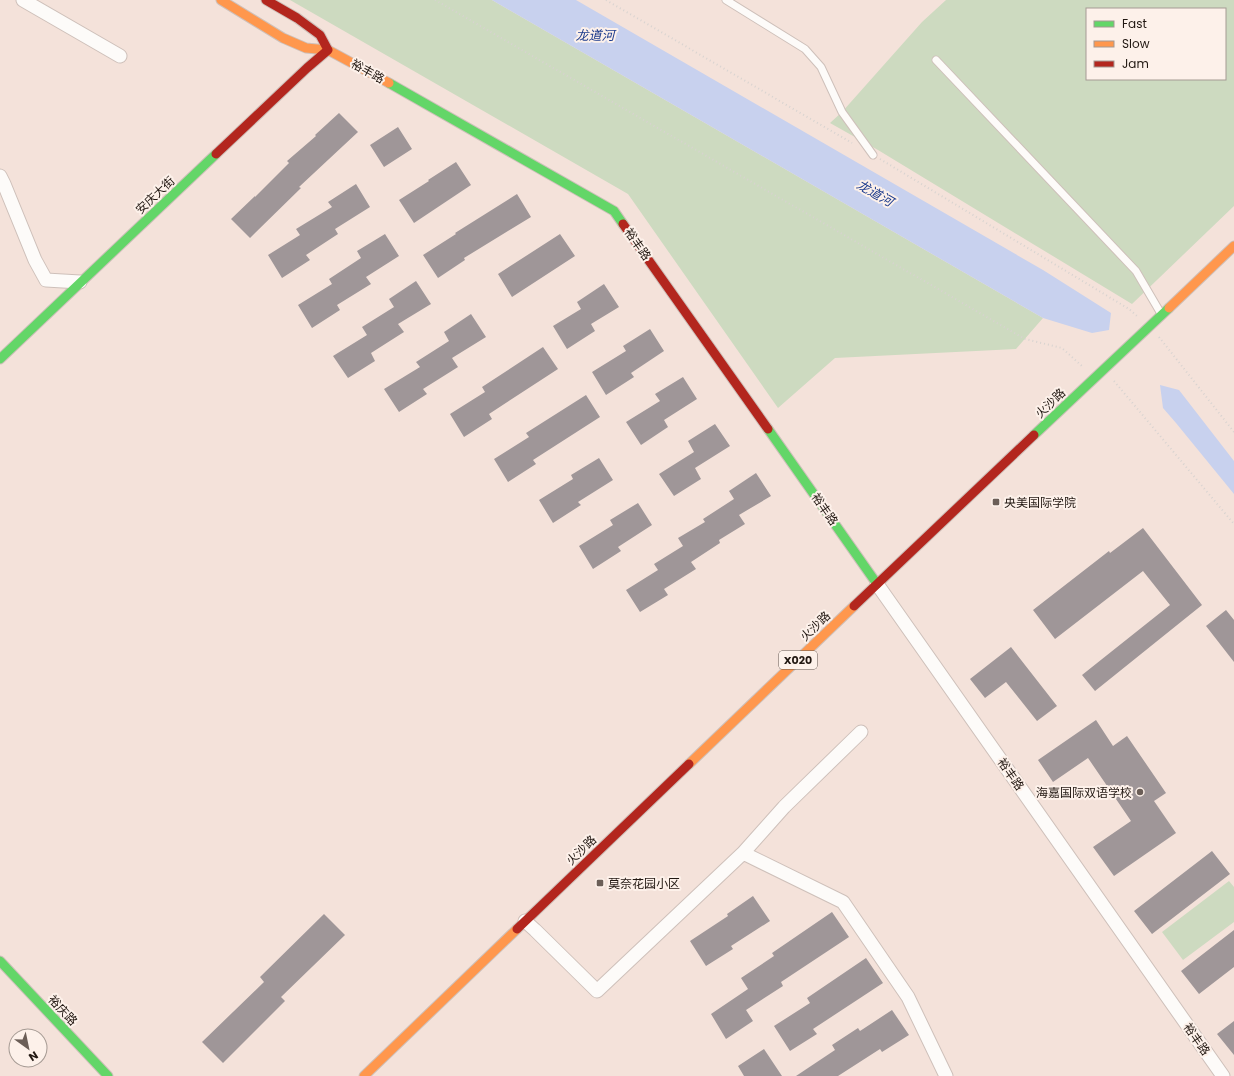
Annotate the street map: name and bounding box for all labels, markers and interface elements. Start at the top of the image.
legend [1086,8,1226,80]
text: Fast [1122,15,1147,32]
water label: 龙道河 [575,26,617,45]
text: Slow [1122,35,1150,52]
street label: 裕丰路 [348,55,388,87]
text: Jam [1122,55,1149,72]
street label: 安庆大街 [132,172,178,218]
water label: 龙道河 [853,175,899,212]
street label: 裕丰路 [621,224,655,264]
street label: 火沙路 [1031,384,1069,422]
street label: 裕丰路 [808,489,842,529]
place label: 央美国际学院 [1004,494,1076,511]
marker: 央美国际学院 [991,497,1001,507]
street label: 火沙路 [796,607,834,645]
road number: X020 [779,651,817,669]
street label: 裕丰路 [994,754,1028,794]
place label: 海嘉国际双语学校 [1036,784,1132,801]
marker: 海嘉国际双语学校 [1135,787,1145,797]
street label: 火沙路 [562,831,600,869]
place label: 莫奈花园小区 [608,875,680,892]
marker: 莫奈花园小区 [595,878,605,888]
street label: 裕庆路 [45,991,81,1029]
street label: 裕丰路 [1180,1019,1214,1059]
north arrow [8,1028,48,1068]
text: N [26,1047,41,1065]

